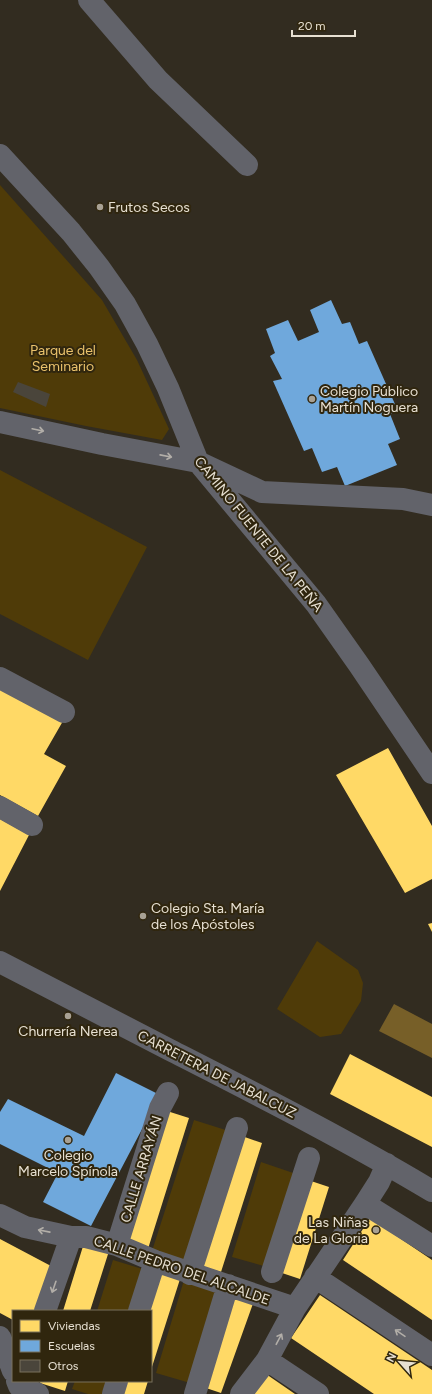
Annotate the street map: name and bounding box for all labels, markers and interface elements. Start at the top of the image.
scale bar [292,12,355,38]
text: 20 m [298,19,326,33]
place label: Frutos Secos [108,199,190,216]
marker: Frutos Secos [95,202,105,212]
park label: Parque del Seminario [30,342,96,375]
place label: Colegio Público Martín Noguera [320,383,418,416]
marker: Colegio Público Martín Noguera [307,394,317,404]
one-way arrow [31,427,44,435]
one-way arrow [159,452,172,460]
street label: CAMINO FUENTE DE LA PEÑA [191,453,327,616]
place label: Colegio Sta. María de los Apóstoles [151,900,264,933]
marker: Colegio Sta. María de los Apóstoles [138,911,148,921]
marker: Churrería Nerea [63,1011,73,1021]
place label: Churrería Nerea [18,1023,118,1040]
street label: CARRETERA DE JABALCUZ [135,1027,299,1122]
street label: CALLE ARRAYÁN [117,1114,166,1225]
marker: Colegio Marcelo Spínola [63,1135,73,1145]
place label: Colegio Marcelo Spínola [18,1147,118,1180]
place label: Las Niñas de La Gloria [294,1214,368,1247]
marker: Las Niñas de La Gloria [371,1225,381,1235]
one-way arrow [38,1227,51,1235]
street label: CALLE PEDRO DEL ALCALDE [92,1232,272,1309]
one-way arrow [49,1280,57,1292]
legend [12,1310,152,1382]
text: Viviendas [48,1319,101,1333]
one-way arrow [394,1329,405,1337]
one-way arrow [275,1333,283,1345]
text: Escuelas [48,1339,95,1353]
north arrow [380,1342,420,1382]
text: N [384,1351,399,1364]
text: Otros [48,1359,79,1373]

